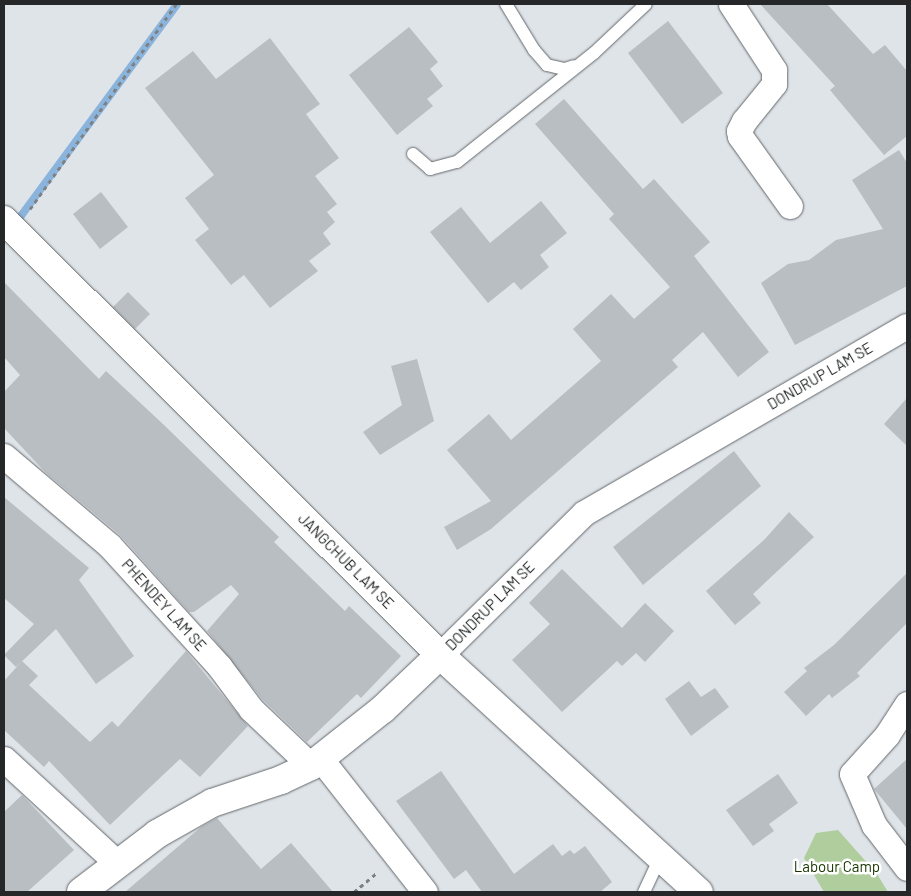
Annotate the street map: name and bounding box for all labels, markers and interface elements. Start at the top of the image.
street label: DONDRUP LAM SE [764,339,876,413]
street label: JANGCHUB LAM SE [294,509,398,613]
street label: PHENDEY LAM SE [118,555,210,655]
street label: DONDRUP LAM SE [442,558,538,654]
park label: Labour Camp [794,858,880,876]

